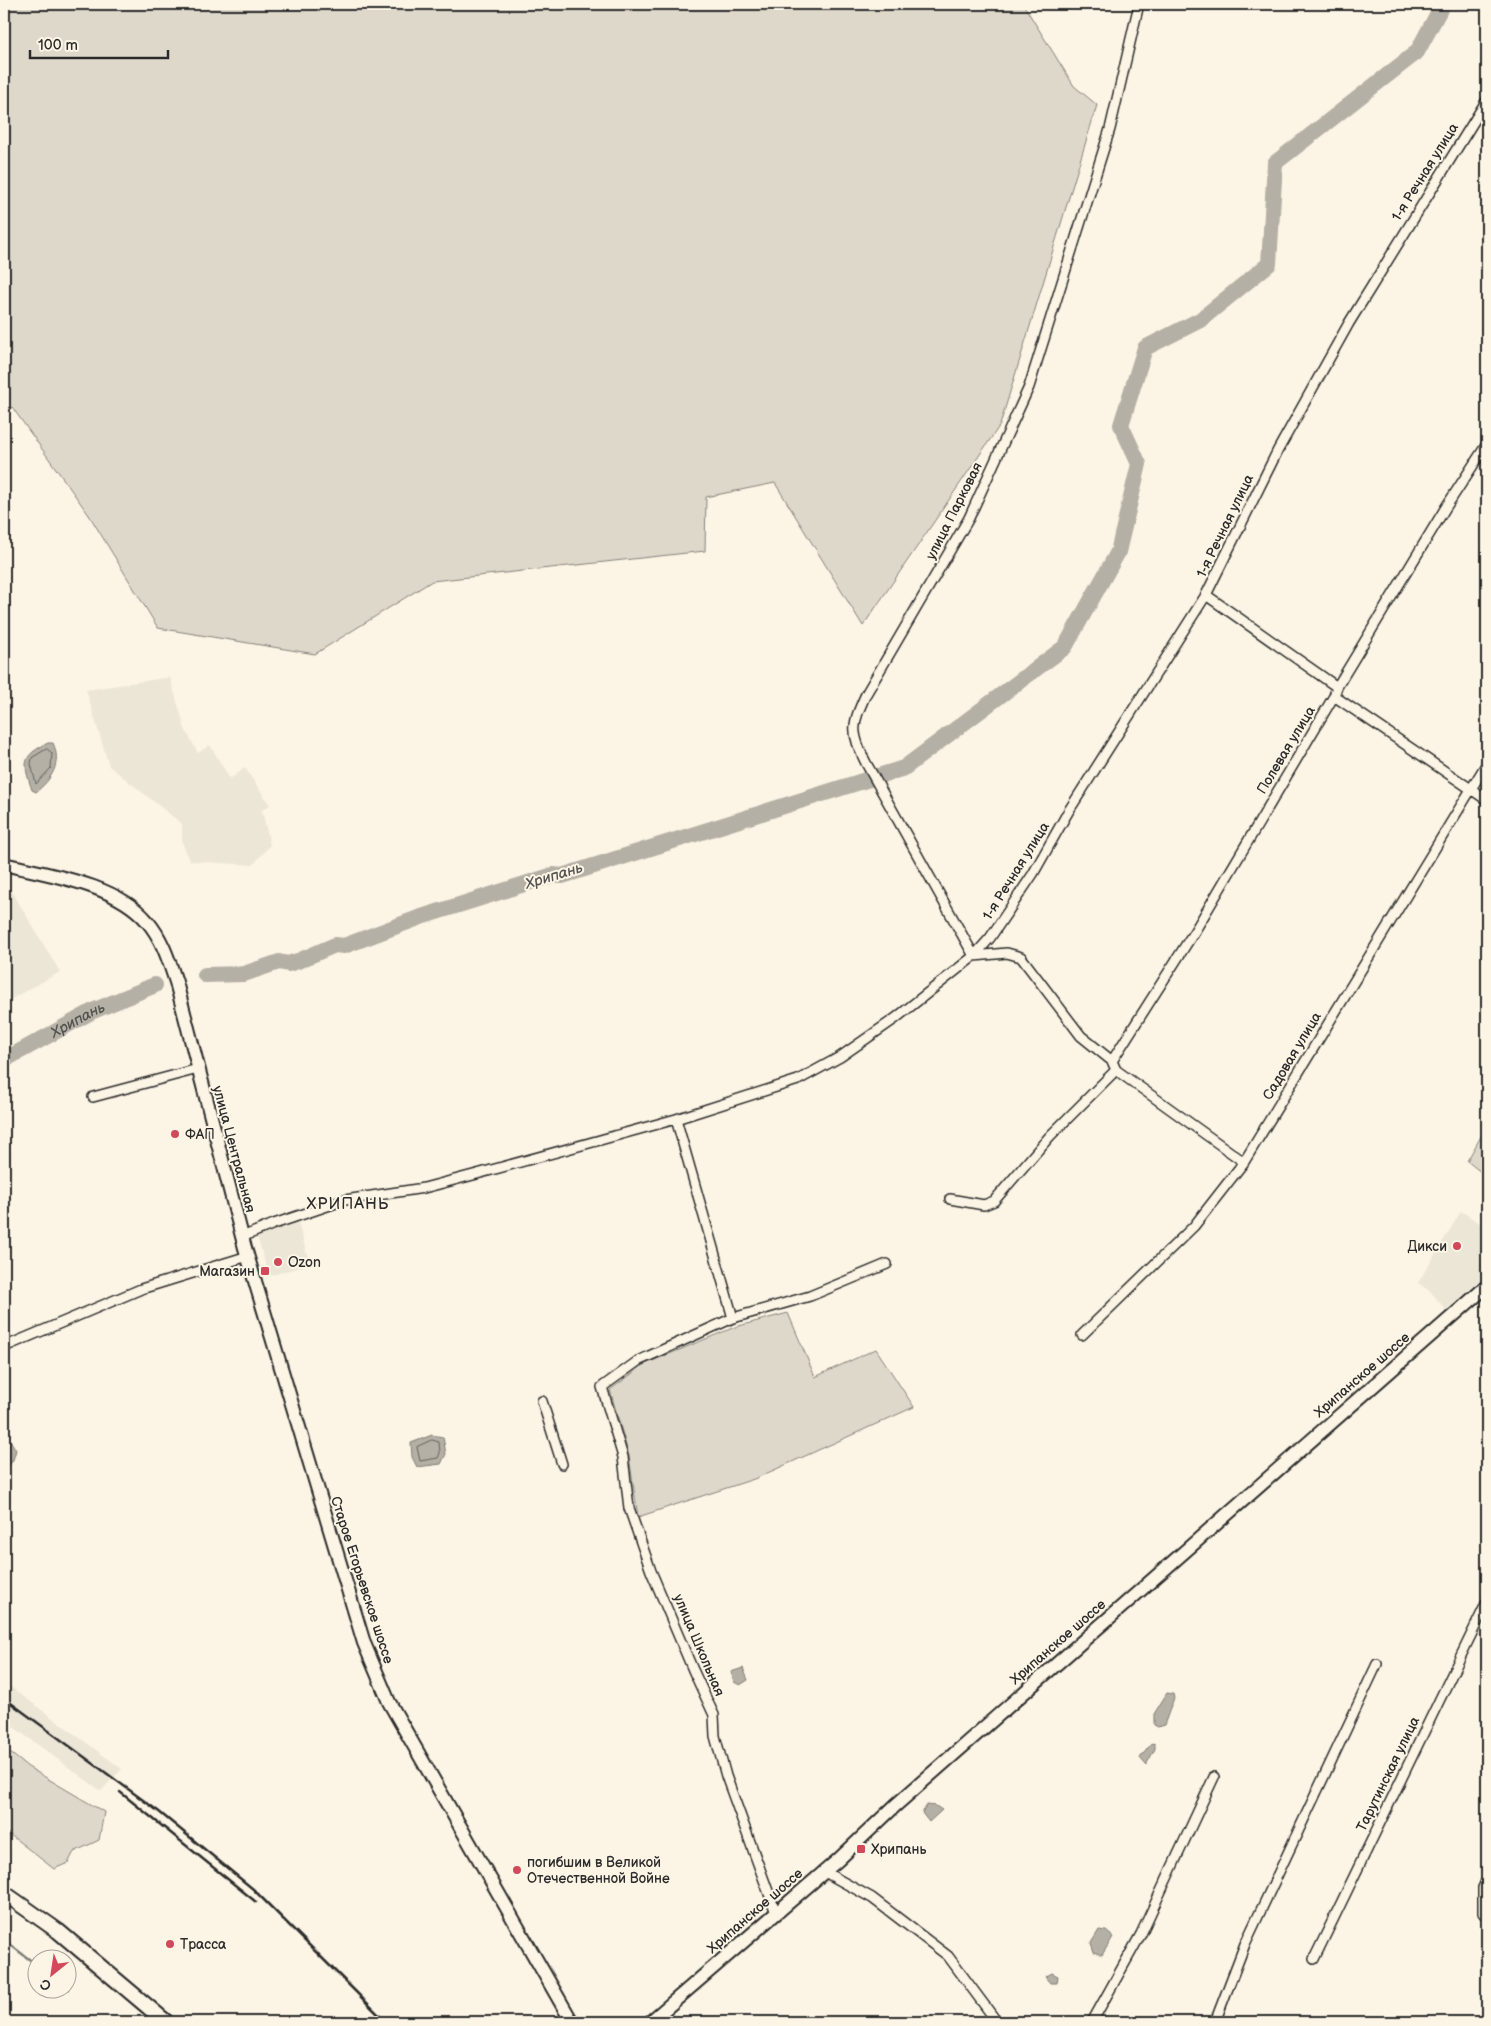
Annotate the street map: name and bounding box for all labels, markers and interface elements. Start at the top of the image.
scale bar [30,28,168,60]
text: 100 m [38,36,78,55]
street label: 1-я Речная улица [1388,119,1462,224]
street label: улица Парковая [922,459,986,563]
street label: 1-я Речная улица [1193,471,1258,580]
street label: Полевая улица [1253,702,1319,797]
street label: 1-я Речная улица [979,818,1053,923]
water label: Хрипань [522,858,585,894]
water label: Хрипань [46,998,108,1043]
street label: Садовая улица [1259,1008,1325,1103]
street label: улица Центральная [209,1084,259,1214]
place label: ФАП [185,1126,215,1143]
marker: ФАП [169,1128,181,1140]
district label: ХРИПАНЬ [307,1195,389,1214]
place label: Дикси [1407,1238,1447,1255]
marker: Дикси [1451,1240,1463,1252]
place label: Ozon [288,1254,321,1271]
marker: Ozon [272,1256,284,1268]
place label: Магазин [199,1263,255,1280]
marker: Магазин [259,1265,271,1277]
street label: Хрипанское шоссе [1311,1329,1413,1421]
street label: Старое Егорьевское шоссе [327,1494,397,1666]
street label: улица Школьная [670,1591,728,1699]
street label: Хрипанское шоссе [1007,1596,1109,1688]
street label: Тарутинская улица [1353,1713,1423,1834]
place label: Хрипань [871,1841,926,1858]
marker: Хрипань [855,1843,867,1855]
place label: погибшим в Великой Отечественной Войне [527,1854,670,1887]
marker: погибшим в Великой Отечественной Войне [511,1864,523,1876]
street label: Хрипанское шоссе [704,1865,806,1957]
place label: Трасса [180,1936,227,1953]
marker: Трасса [164,1938,176,1950]
north arrow [28,1948,78,1998]
text: С [37,1975,54,1995]

